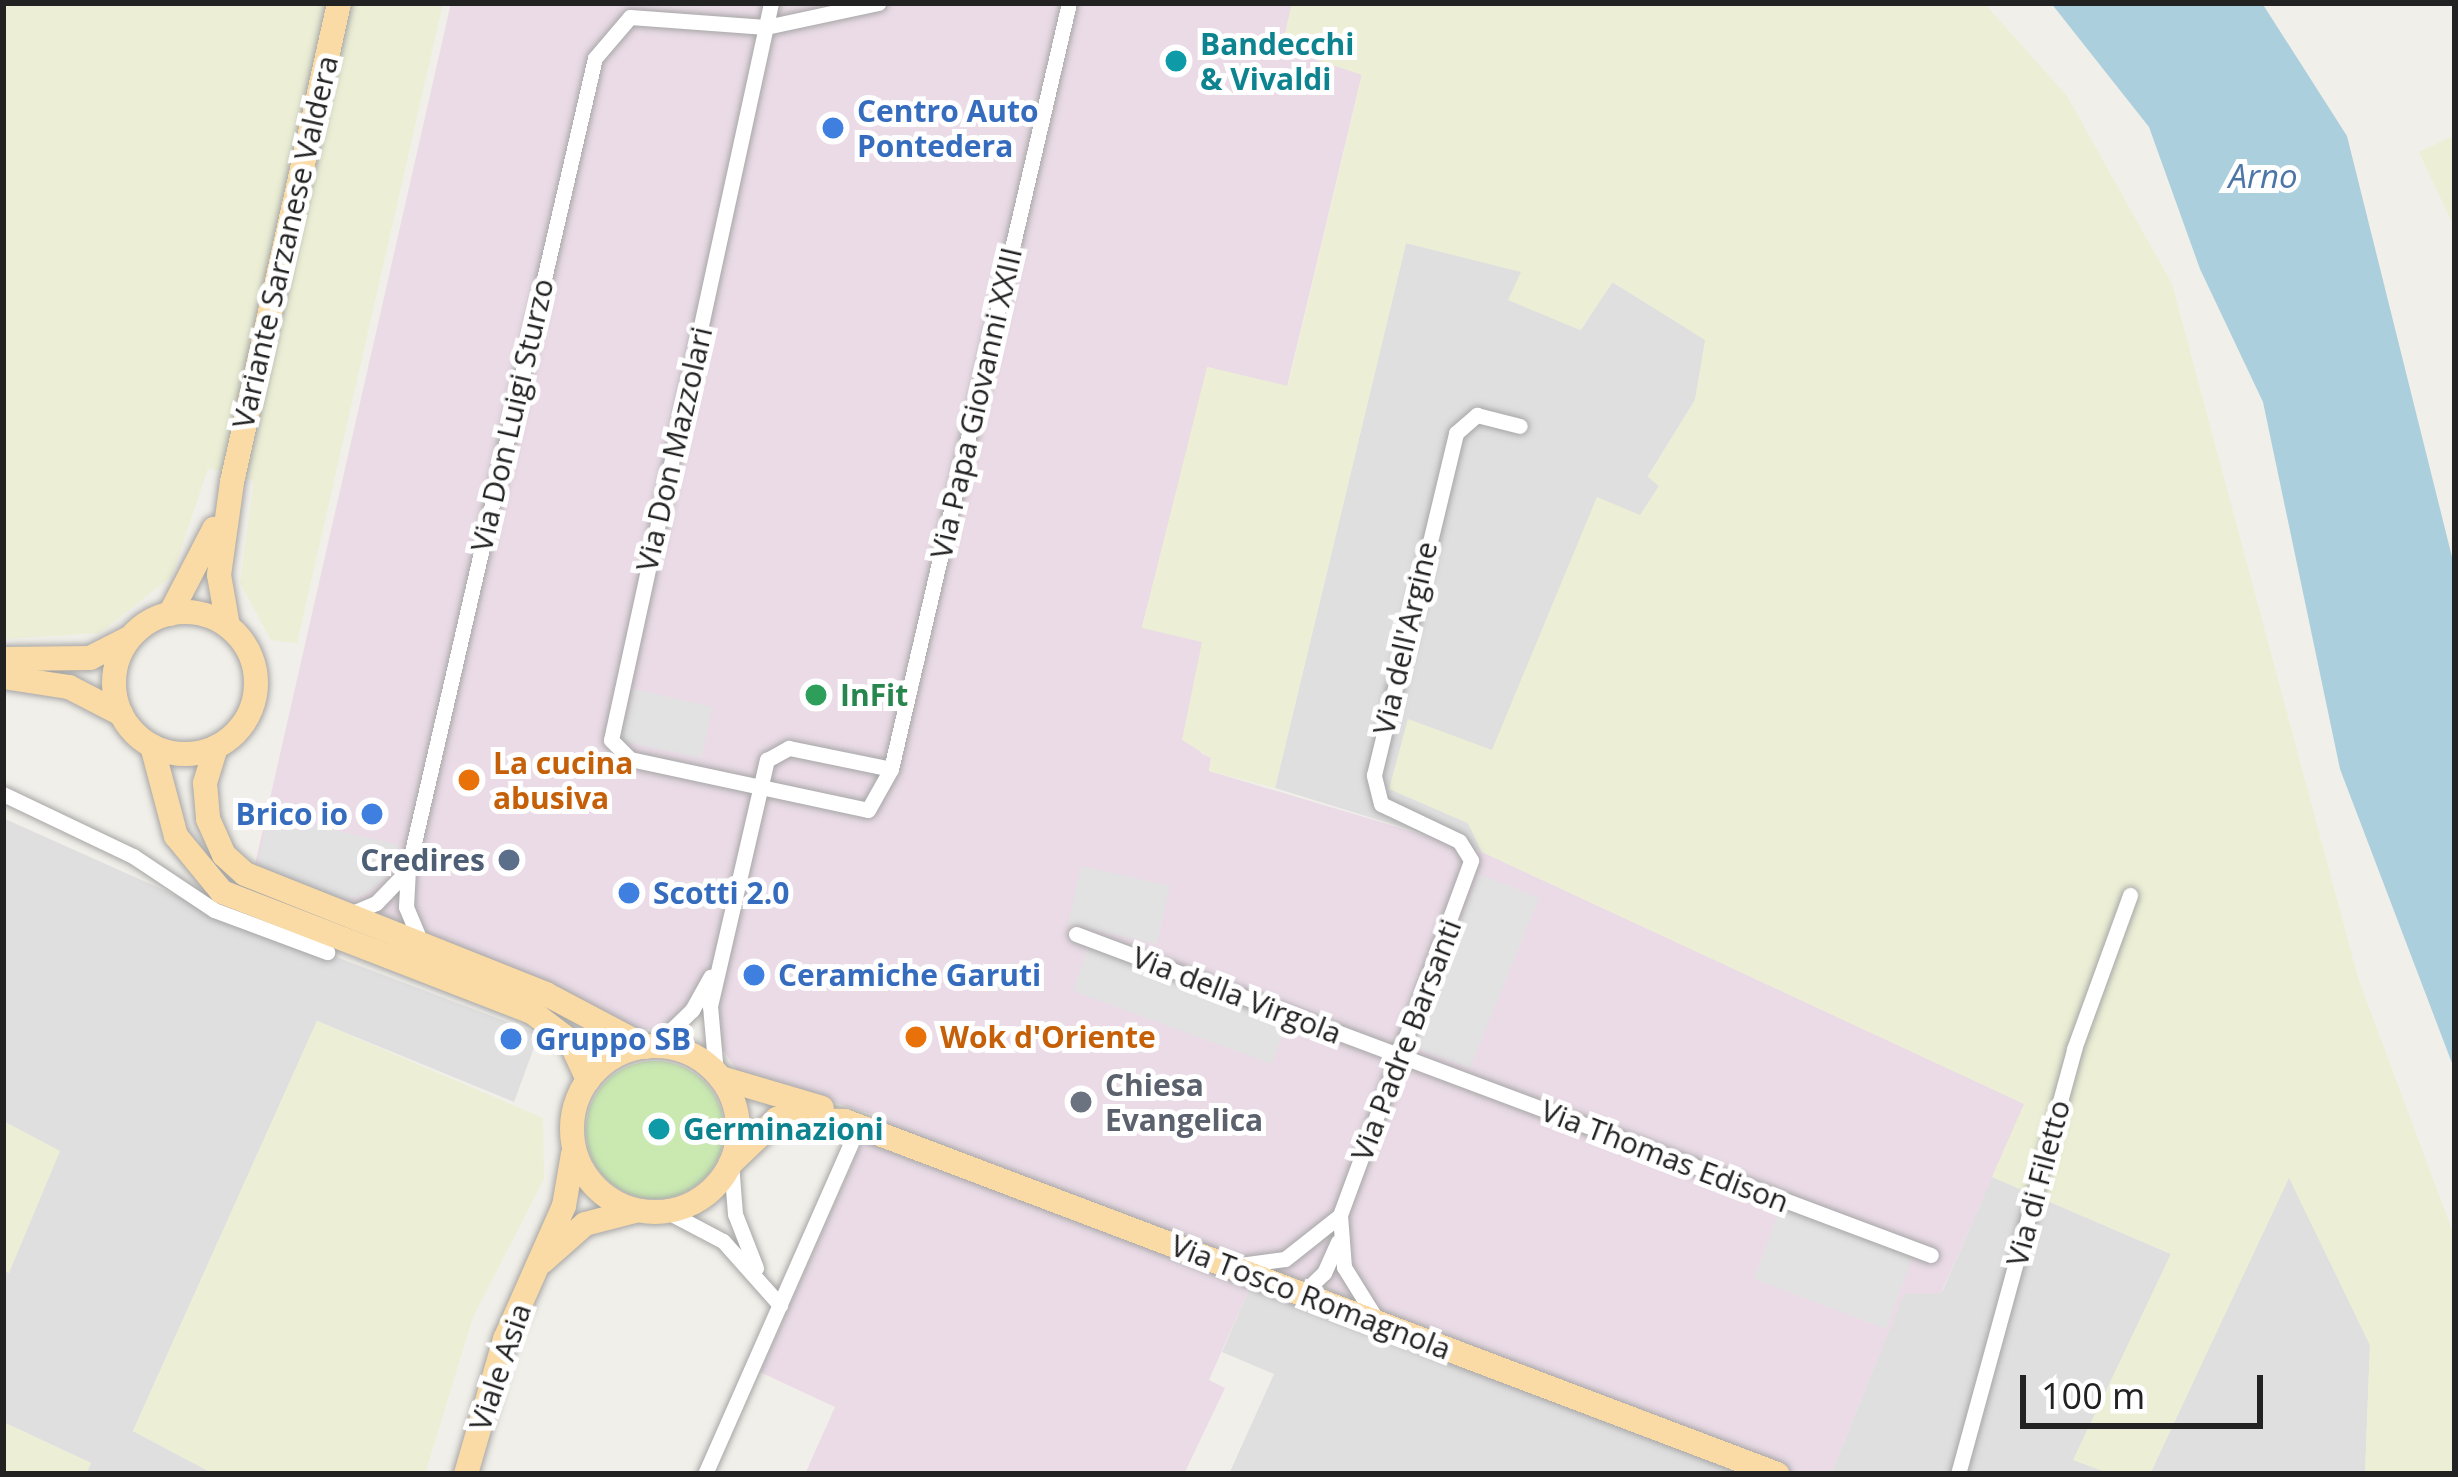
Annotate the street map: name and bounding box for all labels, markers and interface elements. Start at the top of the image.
place label: Bandecchi & Vivaldi [1200,26,1354,96]
marker: Bandecchi & Vivaldi [1163,48,1189,74]
street label: Variante Sarzanese Valdera [225,52,345,432]
place label: Centro Auto Pontedera [857,93,1039,164]
marker: Centro Auto Pontedera [820,115,846,141]
water label: Arno [2228,156,2298,196]
street label: Via Papa Giovanni XXIII [923,244,1029,562]
street label: Via Don Luigi Sturzo [463,275,561,555]
street label: Via Don Mazzolari [628,323,720,575]
street label: Via dell'Argine [1365,538,1445,738]
place label: InFit [840,677,908,713]
marker: InFit [803,682,829,708]
place label: La cucina abusiva [493,745,633,816]
marker: La cucina abusiva [456,767,482,793]
place label: Brico io [236,796,348,832]
marker: Brico io [359,801,385,827]
place label: Credires [360,842,485,878]
marker: Credires [496,847,522,873]
place label: Scotti 2.0 [653,875,789,911]
marker: Scotti 2.0 [616,880,642,906]
street label: Via Padre Barsanti [1343,914,1469,1166]
street label: Via della Virgola [1127,939,1347,1051]
place label: Ceramiche Garuti [778,957,1041,993]
marker: Ceramiche Garuti [741,962,767,988]
place label: Wok d'Oriente [940,1019,1156,1055]
place label: Gruppo SB [535,1021,691,1057]
marker: Wok d'Oriente [903,1024,929,1050]
marker: Gruppo SB [498,1026,524,1052]
place label: Chiesa Evangelica [1105,1067,1263,1138]
marker: Chiesa Evangelica [1068,1089,1094,1115]
street label: Via Thomas Edison [1536,1092,1794,1220]
street label: Via di Filetto [1999,1096,2077,1270]
place label: Germinazioni [683,1111,884,1147]
marker: Germinazioni [646,1116,672,1142]
street label: Via Tosco Romagnola [1166,1227,1456,1367]
street label: Viale Asia [462,1299,538,1435]
scale bar [2026,1351,2269,1425]
text: 100 m [2041,1371,2145,1420]

